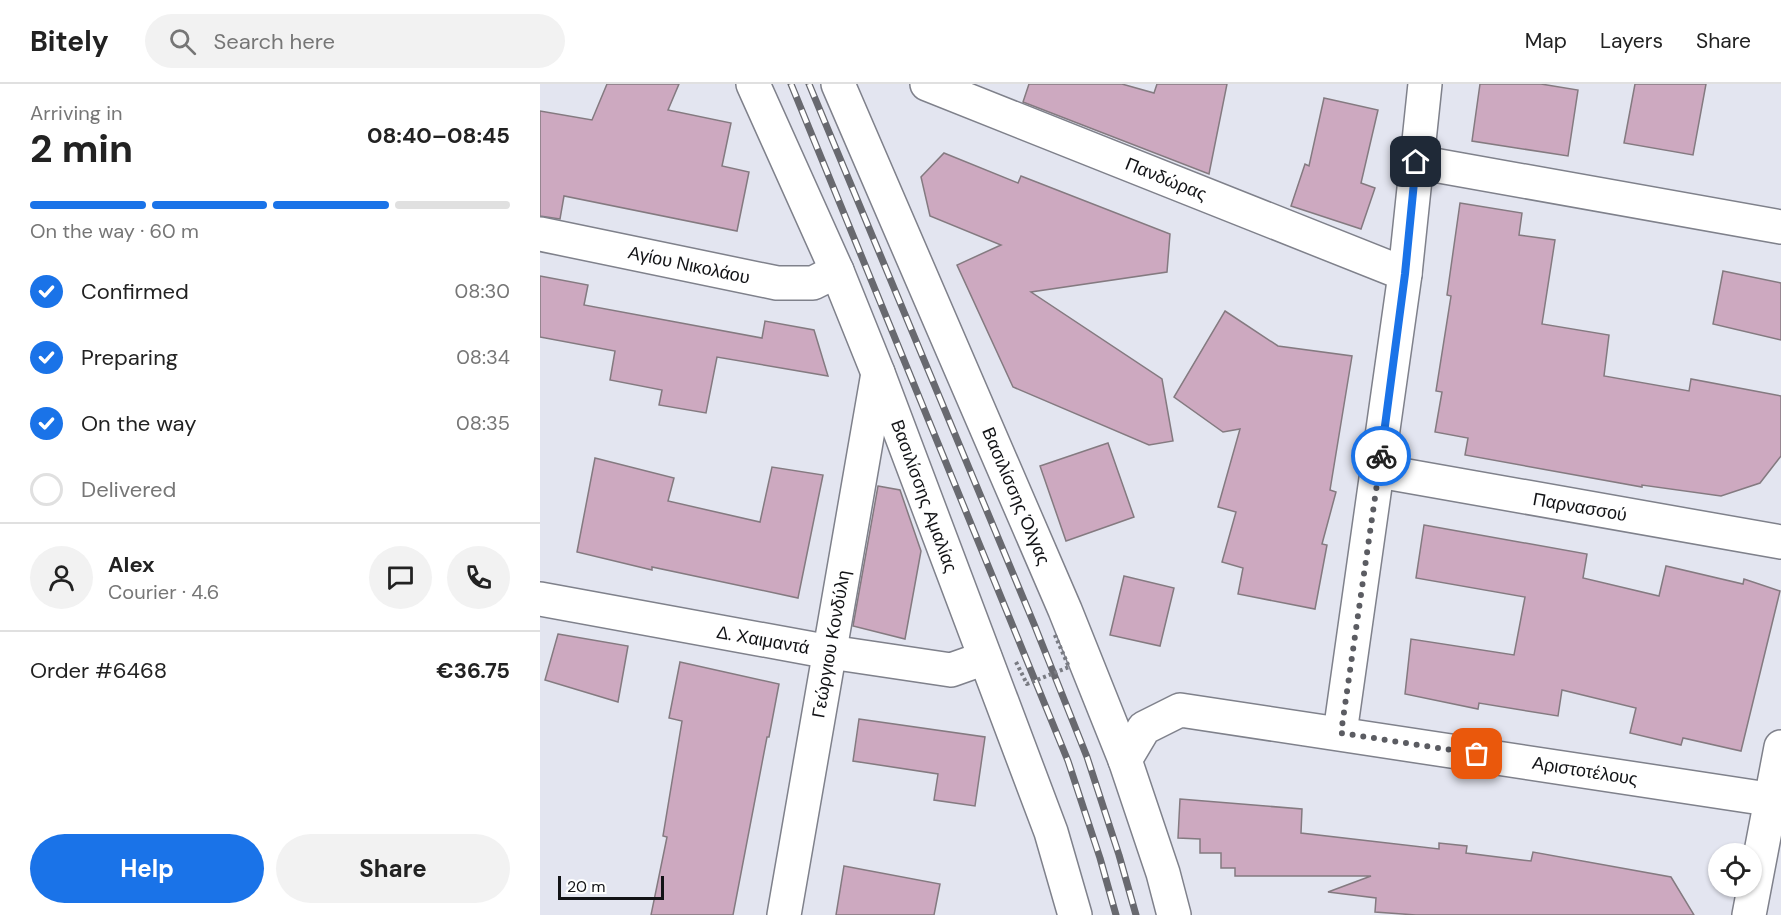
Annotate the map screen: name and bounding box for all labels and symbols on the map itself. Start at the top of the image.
pin [1390,136,1441,187]
street label: Πανδώρας [1122,152,1211,206]
street label: Αγίου Νικολάου [626,240,752,290]
street label: Βασιλίσσης Αμαλίας [885,416,963,576]
street label: Βασιλίσσης Όλγας [976,424,1056,569]
courier [1351,426,1411,486]
street label: Παρνασσού [1531,487,1629,527]
street label: Γεώργιου Κονδύλη [806,568,856,720]
street label: Δ. Χαιμαντά [715,620,811,660]
pin [1451,728,1502,779]
street label: Αριστοτέλους [1531,751,1640,791]
scale bar [558,873,664,900]

